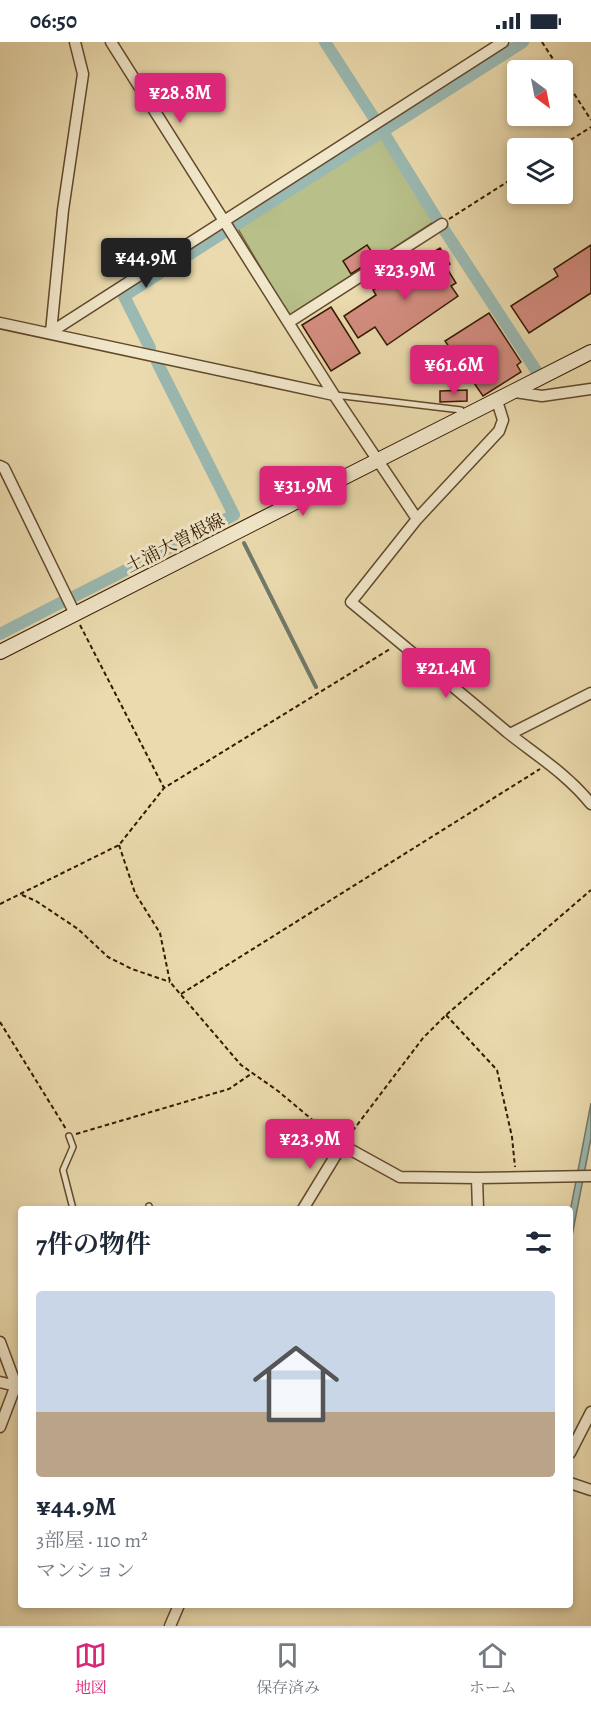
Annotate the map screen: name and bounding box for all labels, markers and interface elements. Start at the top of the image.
text: 06:50 [30,6,77,36]
north arrow [507,60,573,126]
map controls [507,60,573,204]
pin: ¥28.8M [131,73,229,124]
text: ¥28.8M [149,79,211,106]
button: layers [507,138,573,204]
pin: ¥44.9M [97,238,195,289]
text: ¥44.9M [115,244,177,271]
pin: ¥23.9M [356,250,454,301]
text: ¥23.9M [374,256,436,283]
pin: ¥61.6M [405,345,503,396]
text: ¥61.6M [424,351,484,378]
pin: ¥31.9M [254,466,352,517]
text: ¥31.9M [274,472,332,499]
street label: 土浦大曽根線 [121,508,229,578]
pin: ¥21.4M [397,648,495,699]
text: ¥21.4M [416,654,476,681]
pin: ¥23.9M [261,1119,359,1170]
text: ¥23.9M [279,1125,341,1152]
icon: filters [522,1226,555,1259]
text: 7件の物件 [36,1227,151,1262]
icon: home [242,1330,350,1438]
text: ¥44.9M [36,1489,116,1524]
text: 3部屋 · 110 m² [36,1527,148,1554]
text: マンション [36,1557,135,1584]
tab: 地図 [74,1639,107,1699]
tab: 保存済み [256,1639,320,1699]
tab: ホーム [469,1639,517,1699]

